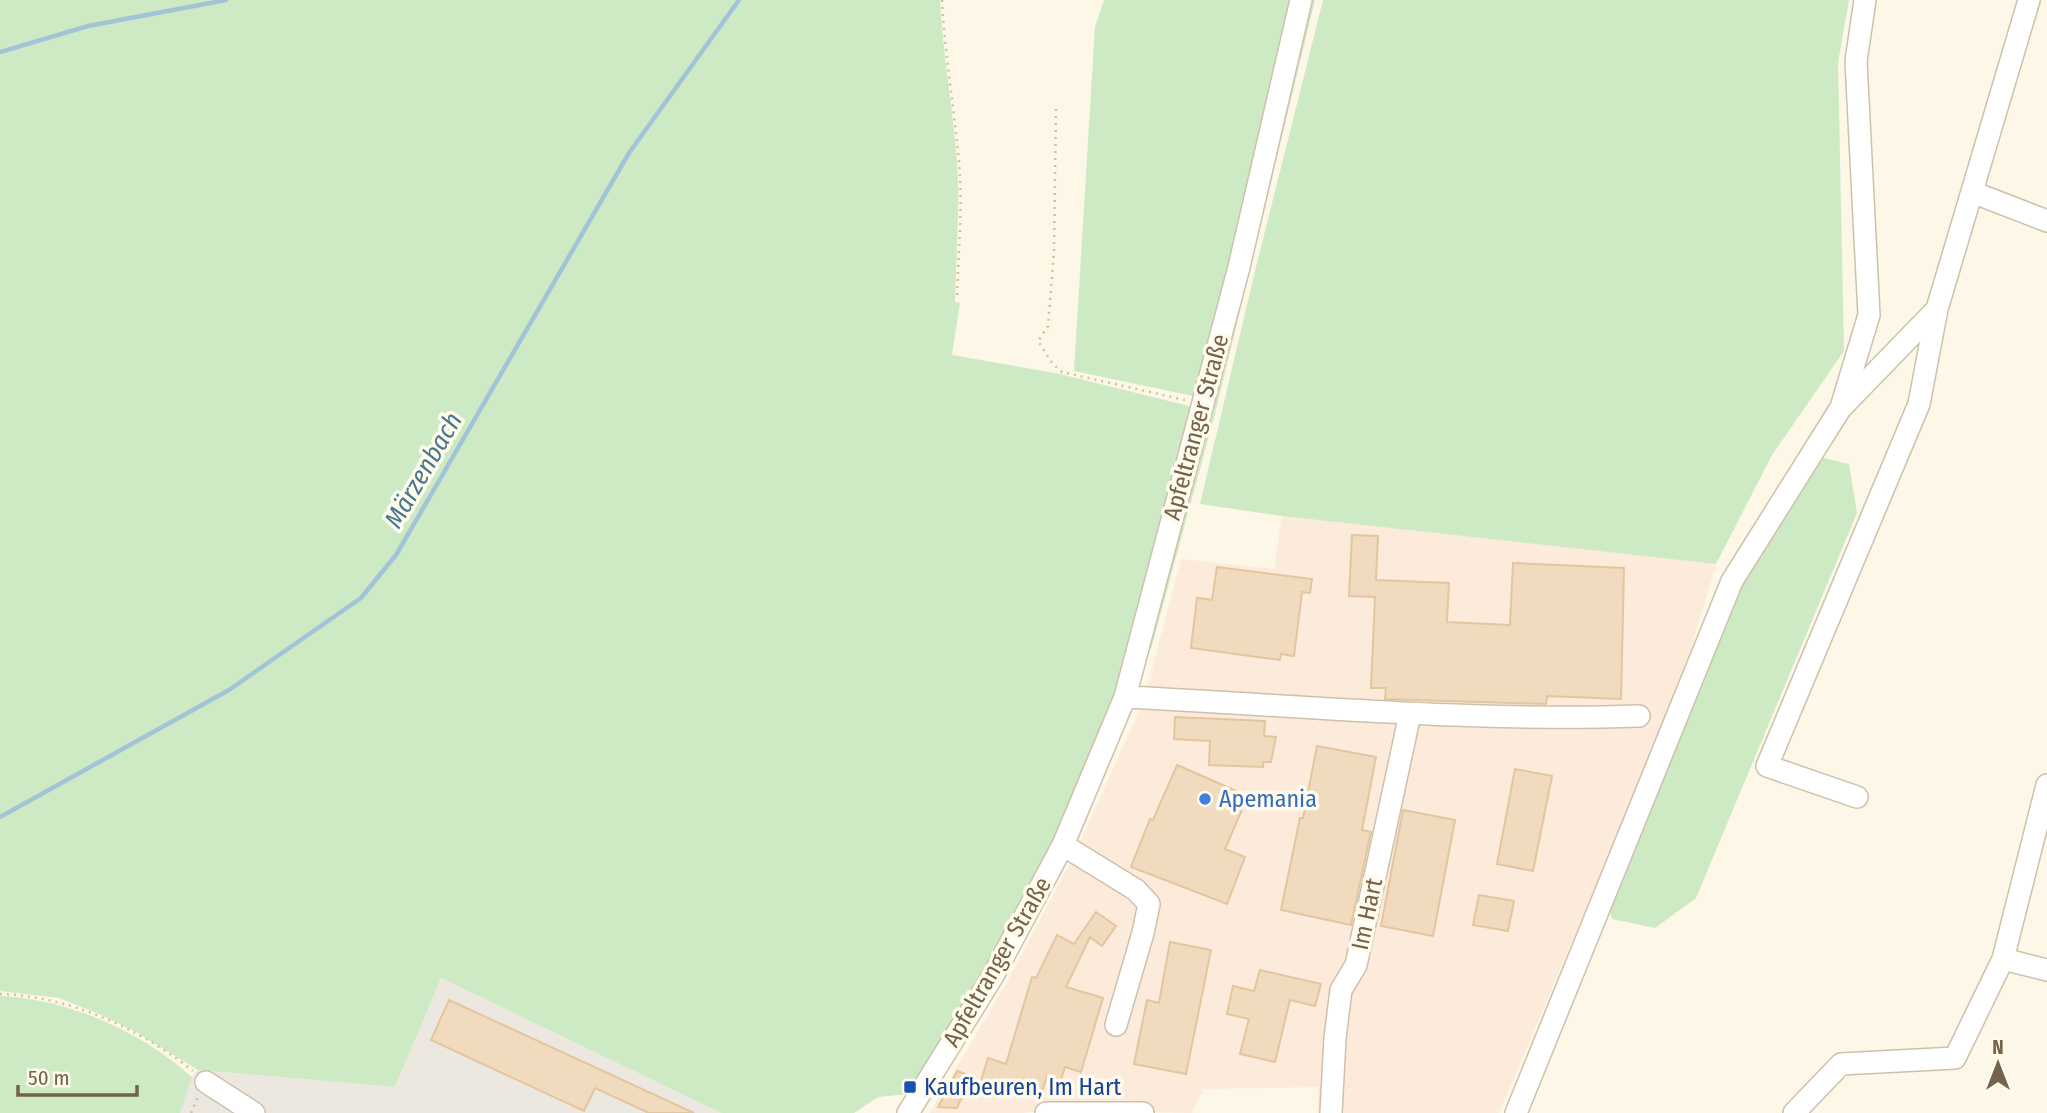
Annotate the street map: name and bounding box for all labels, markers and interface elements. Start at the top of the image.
street label: Apfeltranger Straße [1158,331,1234,523]
water label: Märzenbach [378,407,469,534]
place label: Apemania [1219,785,1317,813]
marker: Apemania [1197,791,1213,807]
street label: Apfeltranger Straße [937,872,1057,1052]
street label: Im Hart [1346,875,1388,953]
north arrow [1963,1029,2033,1099]
text: N [1992,1036,2004,1059]
scale bar [18,1054,136,1098]
text: 50 m [28,1065,70,1091]
place label: Kaufbeuren, Im Hart [924,1073,1121,1101]
marker: Kaufbeuren, Im Hart [902,1079,918,1095]

